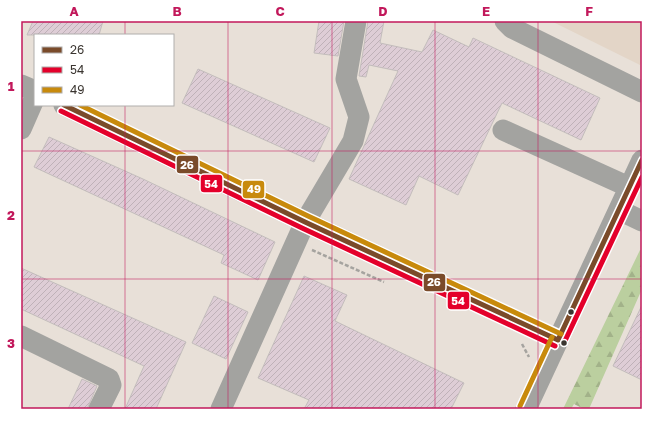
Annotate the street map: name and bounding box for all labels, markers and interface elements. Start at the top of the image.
text: A [69,3,79,19]
text: B [172,3,182,19]
text: C [275,3,285,19]
text: D [378,3,388,19]
text: E [482,3,490,19]
text: F [585,3,593,19]
legend [34,34,174,106]
text: 26 [70,42,84,57]
text: 54 [70,62,84,77]
text: 1 [8,78,15,94]
text: 49 [70,82,85,97]
line badge: 26 [176,155,199,174]
text: 26 [180,158,194,171]
line badge: 54 [200,174,223,193]
text: 54 [204,177,218,190]
line badge: 49 [242,180,265,199]
text: 49 [247,182,261,195]
text: 2 [7,207,15,223]
line badge: 26 [423,273,446,292]
text: 26 [427,275,441,288]
line badge: 54 [447,291,470,310]
text: 54 [451,294,465,307]
unlabelled marker [566,307,576,317]
text: 3 [7,335,15,351]
unlabelled marker [559,338,569,348]

